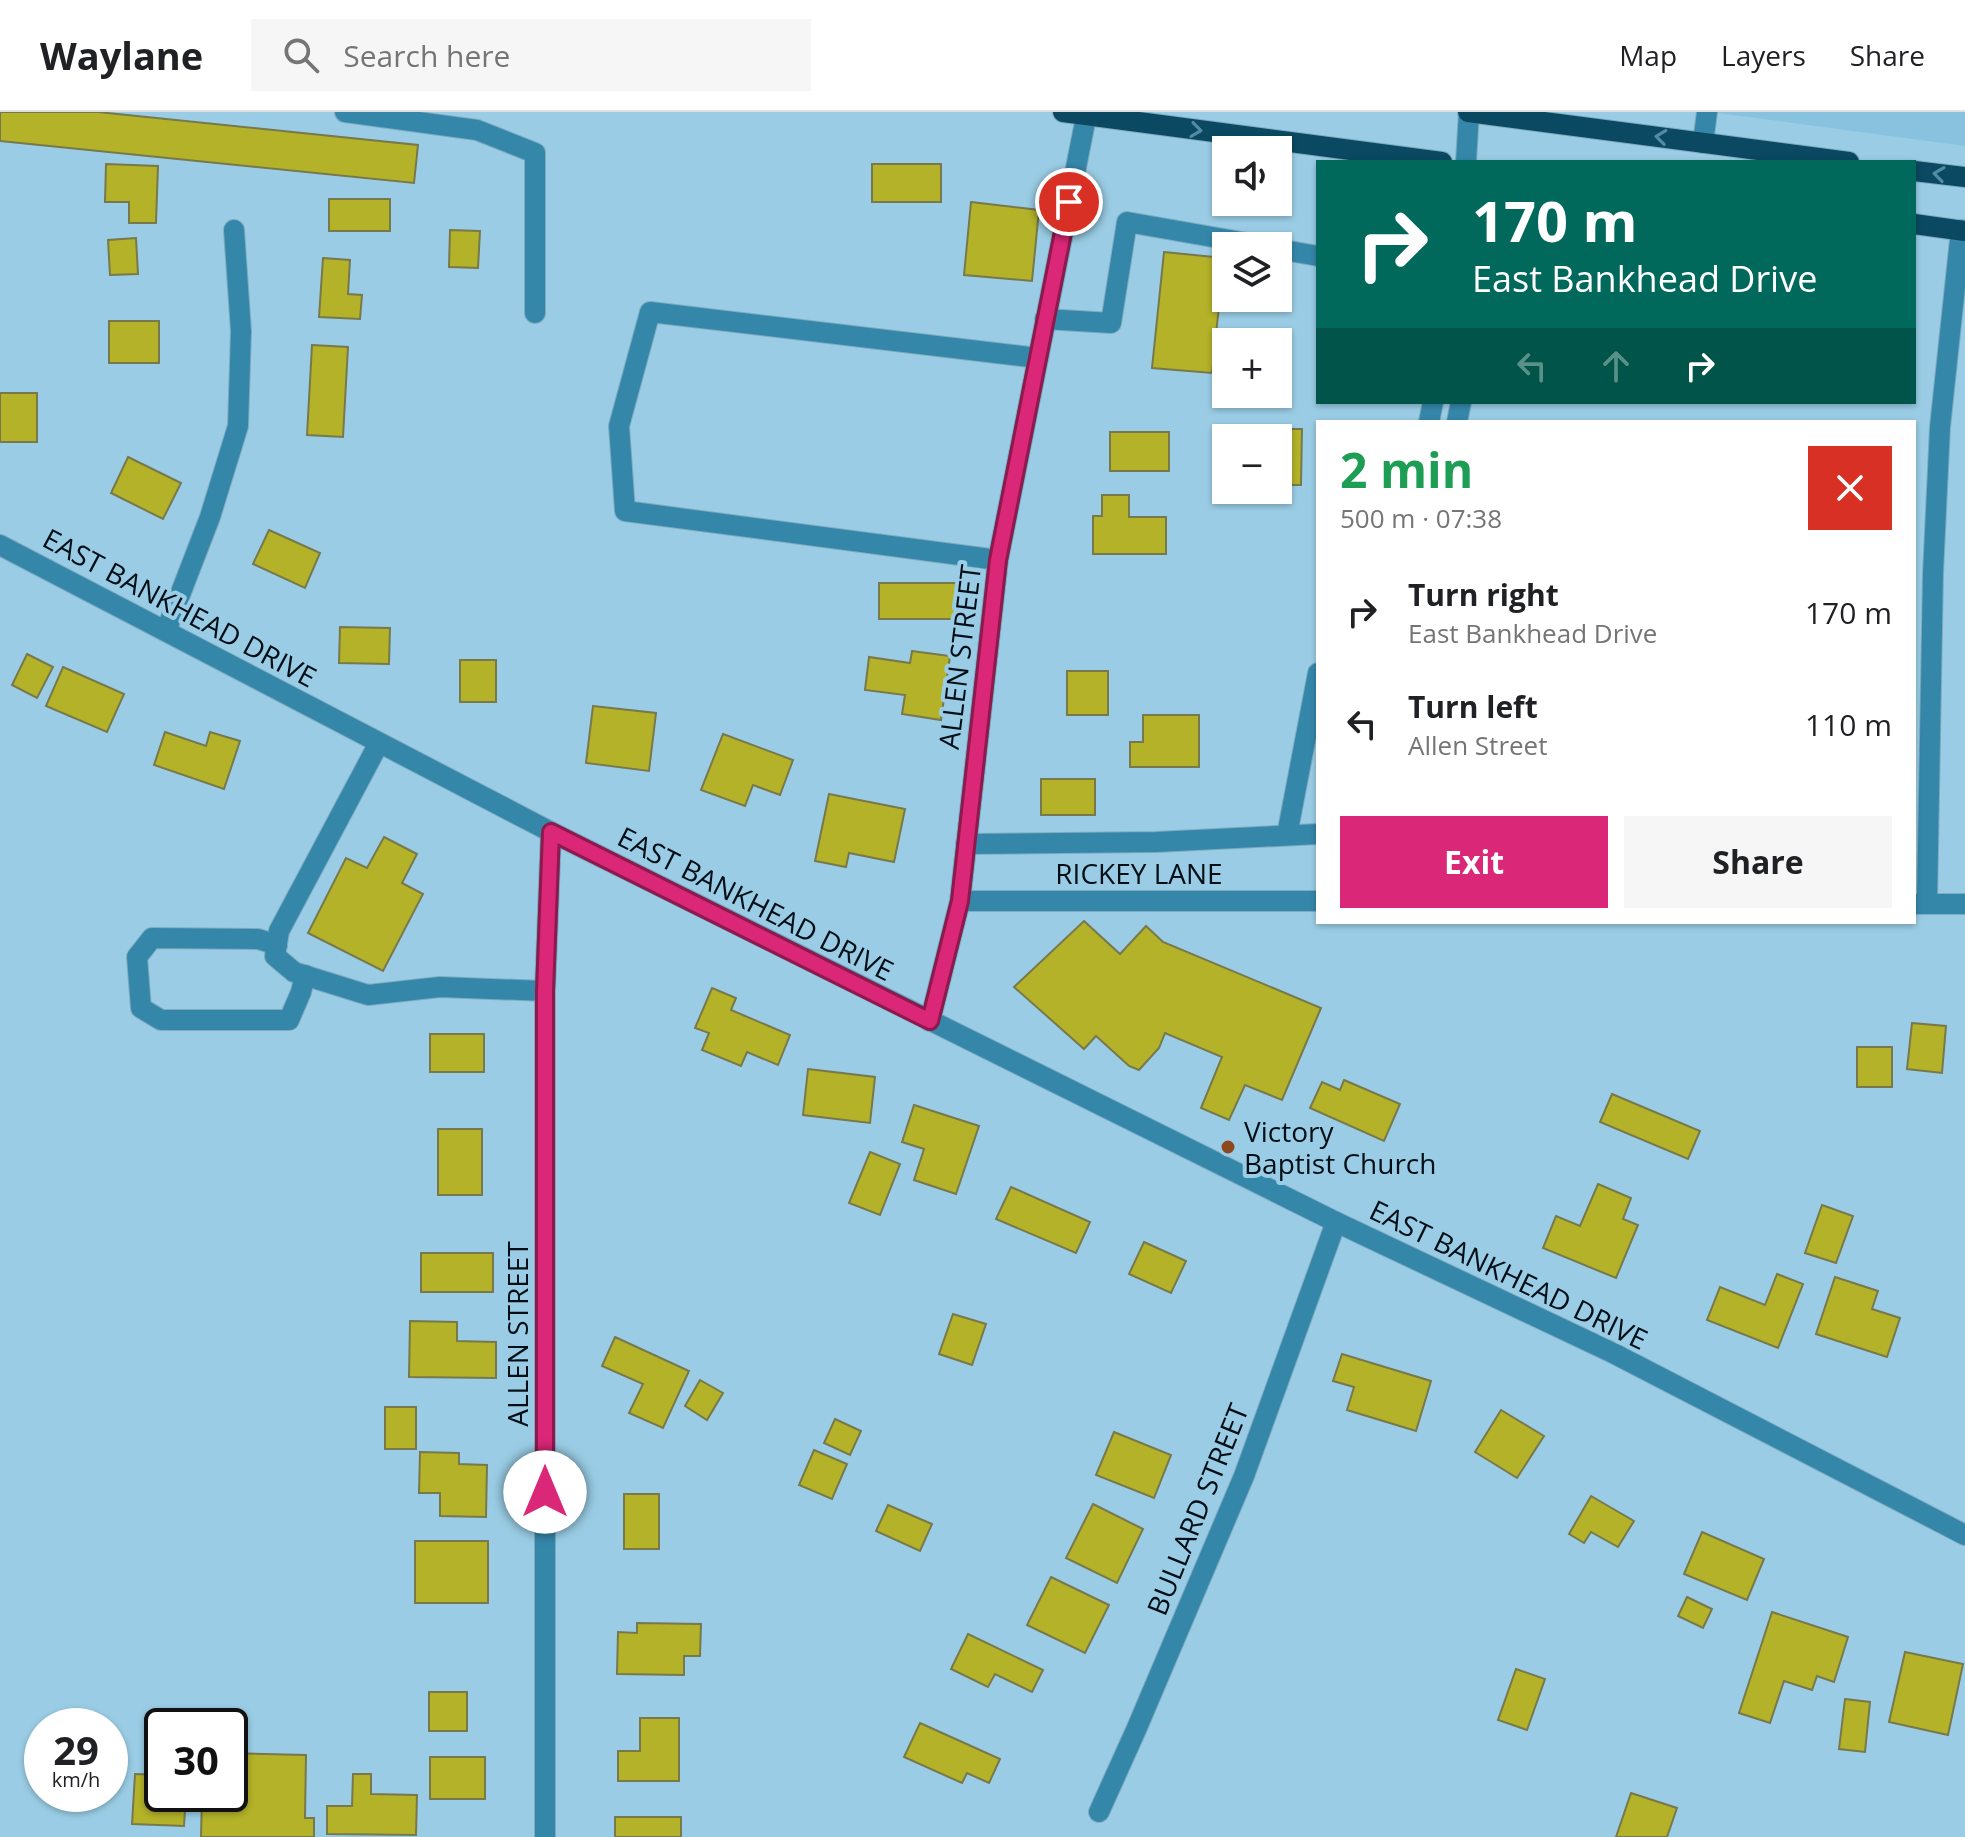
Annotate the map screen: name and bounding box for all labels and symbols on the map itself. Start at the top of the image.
one-way arrow [1190,121,1203,138]
one-way arrow [1654,129,1668,146]
one-way arrow [1933,166,1946,183]
pin [1035,168,1103,236]
street label: EAST BANKHEAD DRIVE [37,519,323,695]
street label: ALLEN STREET [929,562,989,751]
street label: EAST BANKHEAD DRIVE [612,817,900,989]
street label: RICKEY LANE [1055,854,1223,892]
place label: Victory Baptist Church [1244,1112,1436,1182]
marker: Victory Baptist Church [1219,1138,1237,1156]
street label: EAST BANKHEAD DRIVE [1364,1190,1654,1358]
street label: ALLEN STREET [498,1241,536,1427]
street label: BULLARD STREET [1137,1397,1257,1620]
position arrow [503,1450,587,1534]
speed limit sign: 30 [144,1708,248,1812]

